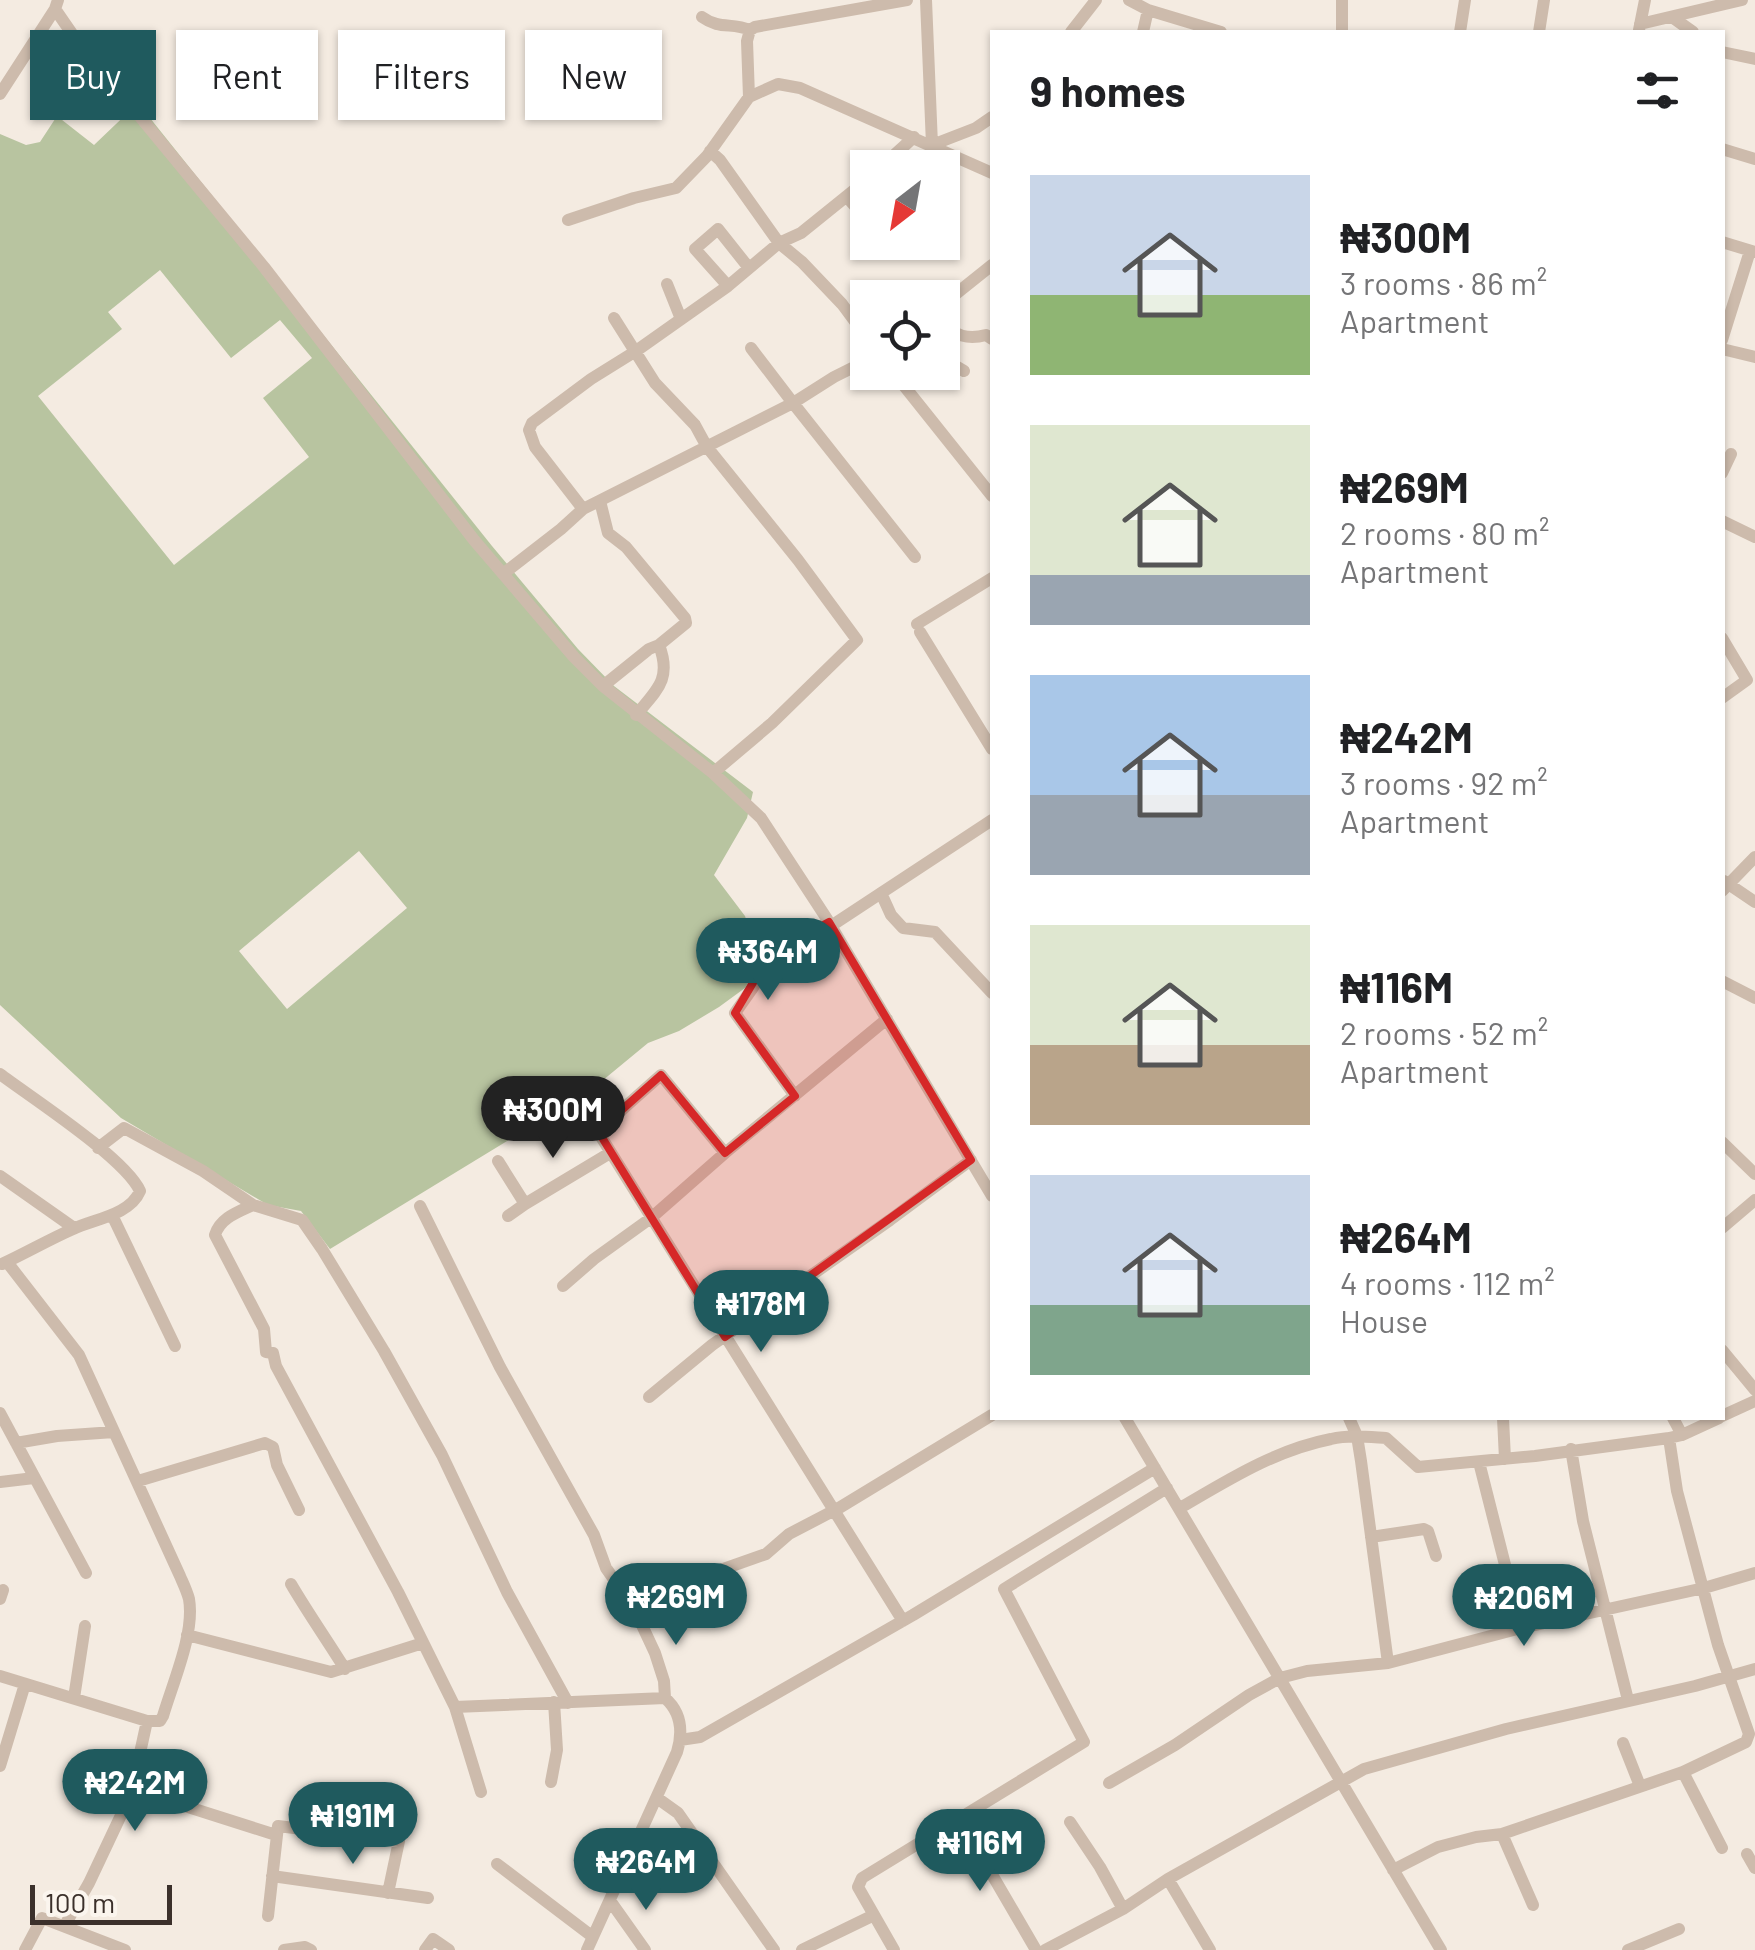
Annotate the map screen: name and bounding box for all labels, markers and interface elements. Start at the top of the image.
chip: Buy [30,30,156,120]
chip: Rent [176,30,318,120]
chip: Filters [338,30,505,120]
chip: New [525,30,662,120]
icon: filters [1630,63,1685,118]
text: 9 homes [1030,65,1186,115]
north arrow [850,150,960,260]
map controls [850,150,960,390]
text: ₦300M [1340,211,1471,261]
icon: home [1110,215,1230,335]
text: 3 rooms · 86 m² [1340,263,1547,301]
button: locate [850,280,960,390]
text: Apartment [1340,301,1489,339]
text: ₦269M [1340,461,1469,511]
icon: home [1110,465,1230,585]
text: 2 rooms · 80 m² [1340,513,1549,551]
text: Apartment [1340,551,1489,589]
text: ₦242M [1340,711,1473,761]
icon: home [1110,715,1230,835]
text: 3 rooms · 92 m² [1340,763,1548,801]
text: Apartment [1340,801,1489,839]
pin: ₦364M [698,918,838,1003]
text: ₦364M [718,931,818,969]
text: ₦116M [1340,961,1453,1011]
icon: home [1110,965,1230,1085]
text: 2 rooms · 52 m² [1340,1013,1548,1051]
text: Apartment [1340,1051,1489,1089]
pin: ₦300M [483,1076,623,1161]
text: ₦300M [503,1089,603,1127]
text: ₦264M [1340,1211,1472,1261]
icon: home [1110,1215,1230,1335]
text: 4 rooms · 112 m² [1340,1263,1555,1301]
pin: ₦178M [691,1270,831,1355]
text: ₦178M [716,1283,806,1321]
text: House [1340,1301,1428,1339]
pin: ₦269M [606,1563,746,1648]
pin: ₦206M [1454,1564,1594,1649]
text: ₦269M [627,1576,725,1614]
text: ₦206M [1474,1577,1574,1615]
pin: ₦242M [65,1749,205,1834]
text: ₦242M [84,1762,186,1800]
pin: ₦191M [283,1782,423,1867]
text: ₦191M [311,1795,396,1833]
pin: ₦116M [910,1809,1050,1894]
text: ₦116M [937,1822,1023,1860]
pin: ₦264M [576,1828,716,1913]
text: ₦264M [596,1841,696,1879]
scale bar [30,1880,172,1924]
text: 100 m [45,1885,115,1919]

